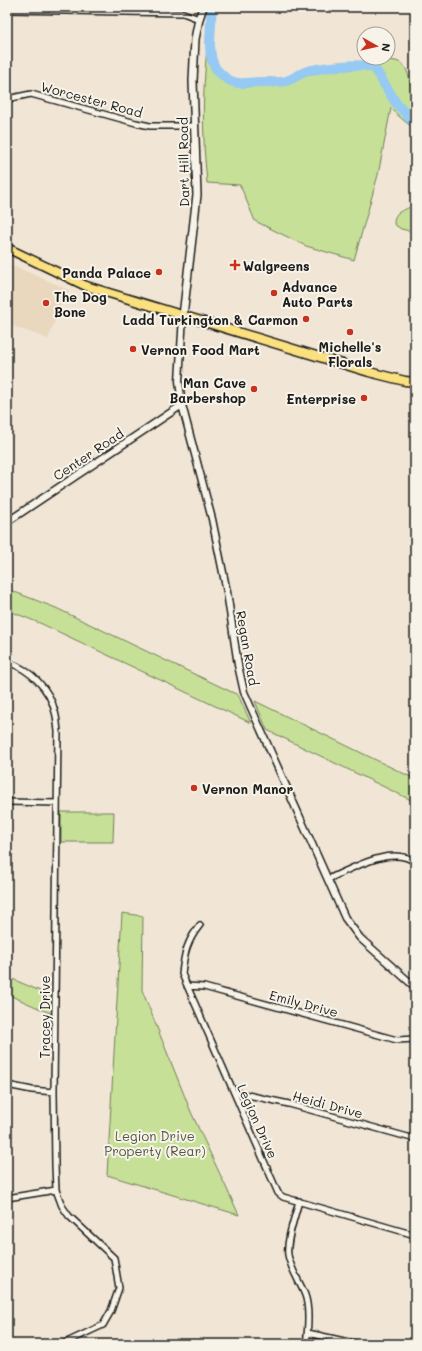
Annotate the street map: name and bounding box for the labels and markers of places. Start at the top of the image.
place label: Walgreens [243,257,310,274]
marker: Walgreens [230,260,240,270]
place label: Panda Palace [62,264,151,281]
marker: Panda Palace [154,267,164,277]
place label: Advance Auto Parts [282,278,353,310]
place label: The Dog Bone [54,288,107,320]
marker: Advance Auto Parts [269,288,279,298]
marker: The Dog Bone [41,298,51,308]
place label: Ladd Turkington & Carmon [123,311,298,328]
marker: Ladd Turkington & Carmon [301,314,311,324]
marker: Michelle's Florals [345,327,355,337]
place label: Michelle's Florals [319,338,381,370]
place label: Vernon Food Mart [141,341,260,358]
marker: Vernon Food Mart [128,344,138,354]
place label: Man Cave Barbershop [170,374,246,406]
marker: Man Cave Barbershop [249,384,259,394]
place label: Enterprise [286,390,356,407]
marker: Enterprise [359,393,369,403]
place label: Vernon Manor [202,780,293,797]
marker: Vernon Manor [189,783,199,793]

